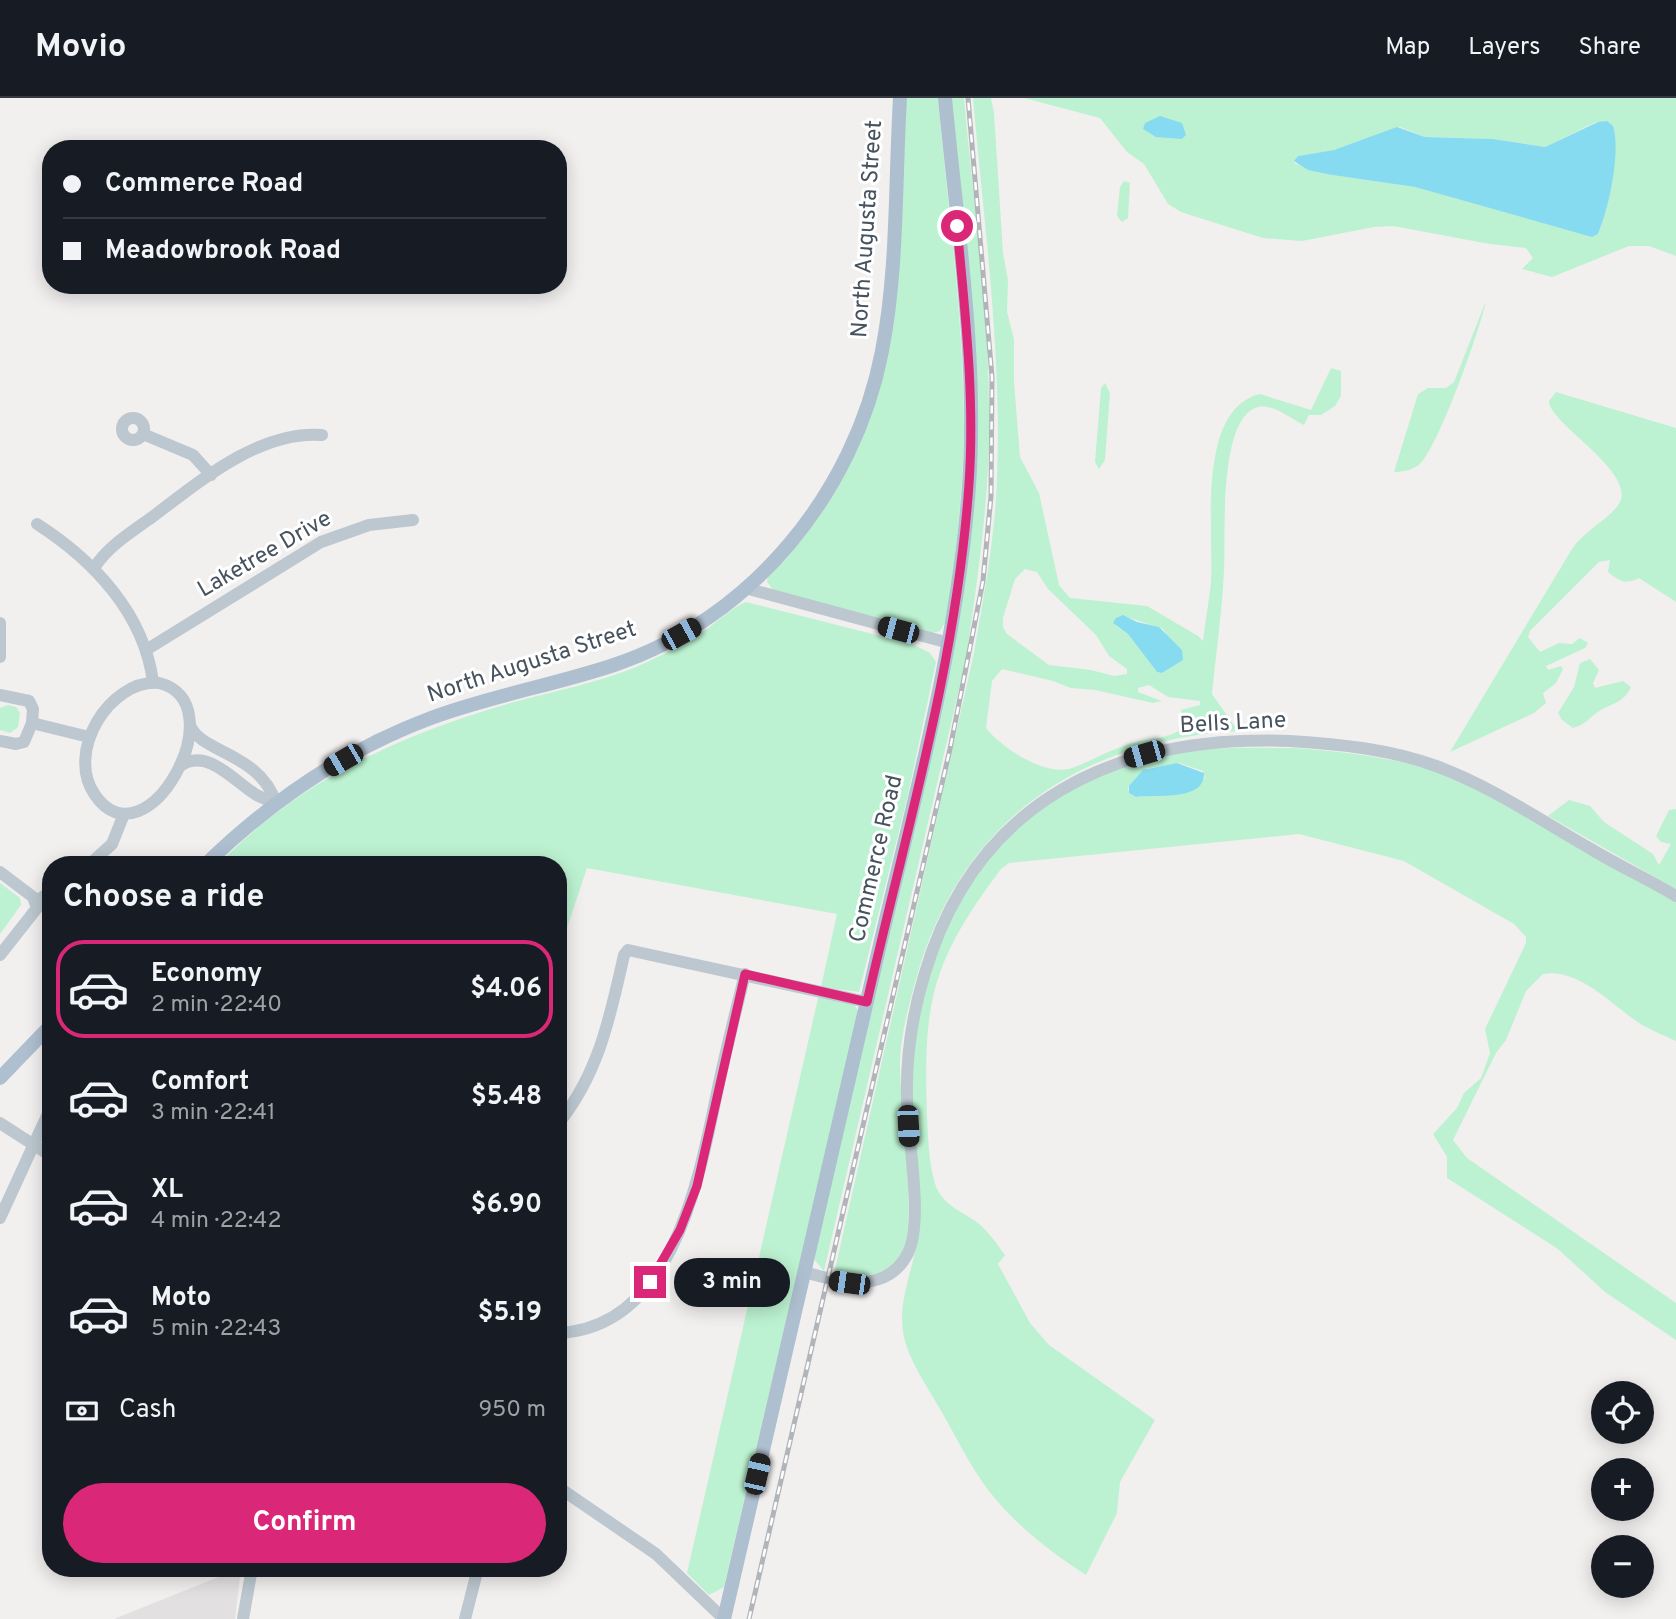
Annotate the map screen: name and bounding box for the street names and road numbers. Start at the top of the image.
street label: North Augusta Street [846,119,890,339]
street label: Laketree Drive [193,505,337,605]
street label: North Augusta Street [424,616,640,710]
street label: Bells Lane [1179,707,1287,741]
street label: Commerce Road [844,772,910,946]

